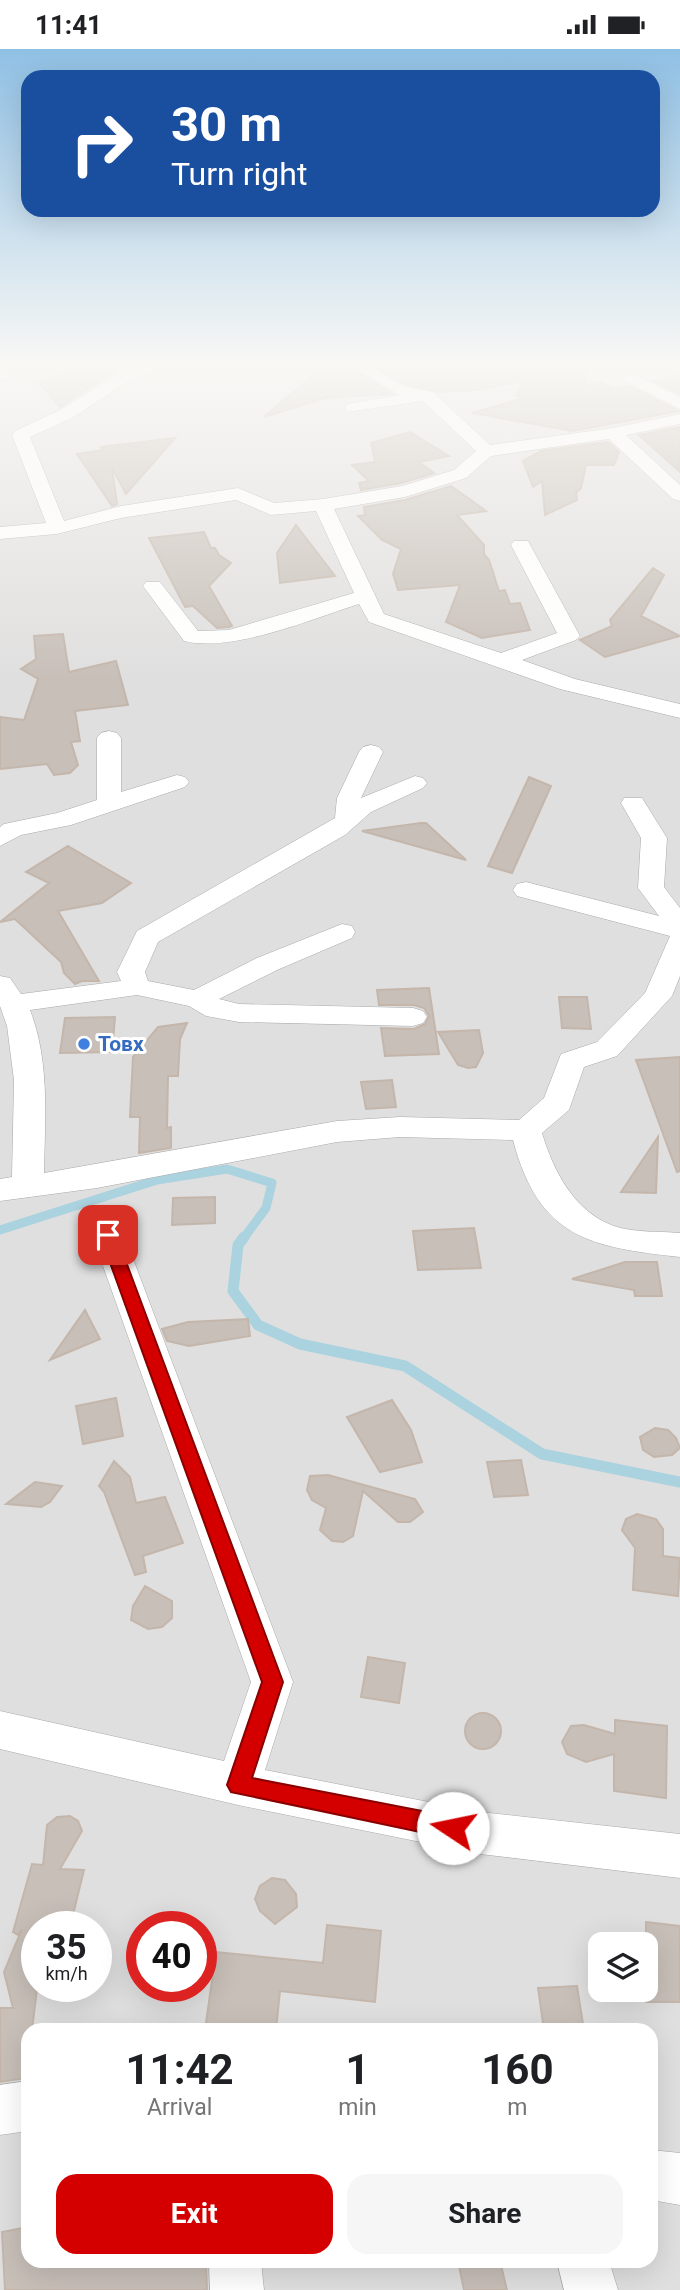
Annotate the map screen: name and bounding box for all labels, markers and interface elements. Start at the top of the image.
text: 11:41 [35,10,102,40]
text: 30 m [171,96,282,153]
icon: right [56,98,147,189]
text: Turn right [171,155,307,193]
place label: Товх [98,1032,144,1056]
marker: Товх [76,1036,92,1052]
pin [78,1205,138,1265]
icon: arrive [89,1216,127,1254]
position arrow [416,1791,490,1865]
speed limit sign: 40 [126,1911,217,2002]
text: 35 [46,1927,87,1968]
map controls [588,1932,658,2002]
button: layers [588,1932,658,2002]
text: km/h [45,1963,88,1984]
text: 11:42 [126,2045,234,2094]
text: 1 [345,2045,370,2094]
text: 160 [481,2045,554,2094]
text: Arrival [147,2094,212,2121]
text: min [338,2094,377,2121]
text: m [507,2094,527,2121]
button: Exit [56,2174,333,2254]
button: Share [347,2174,623,2254]

